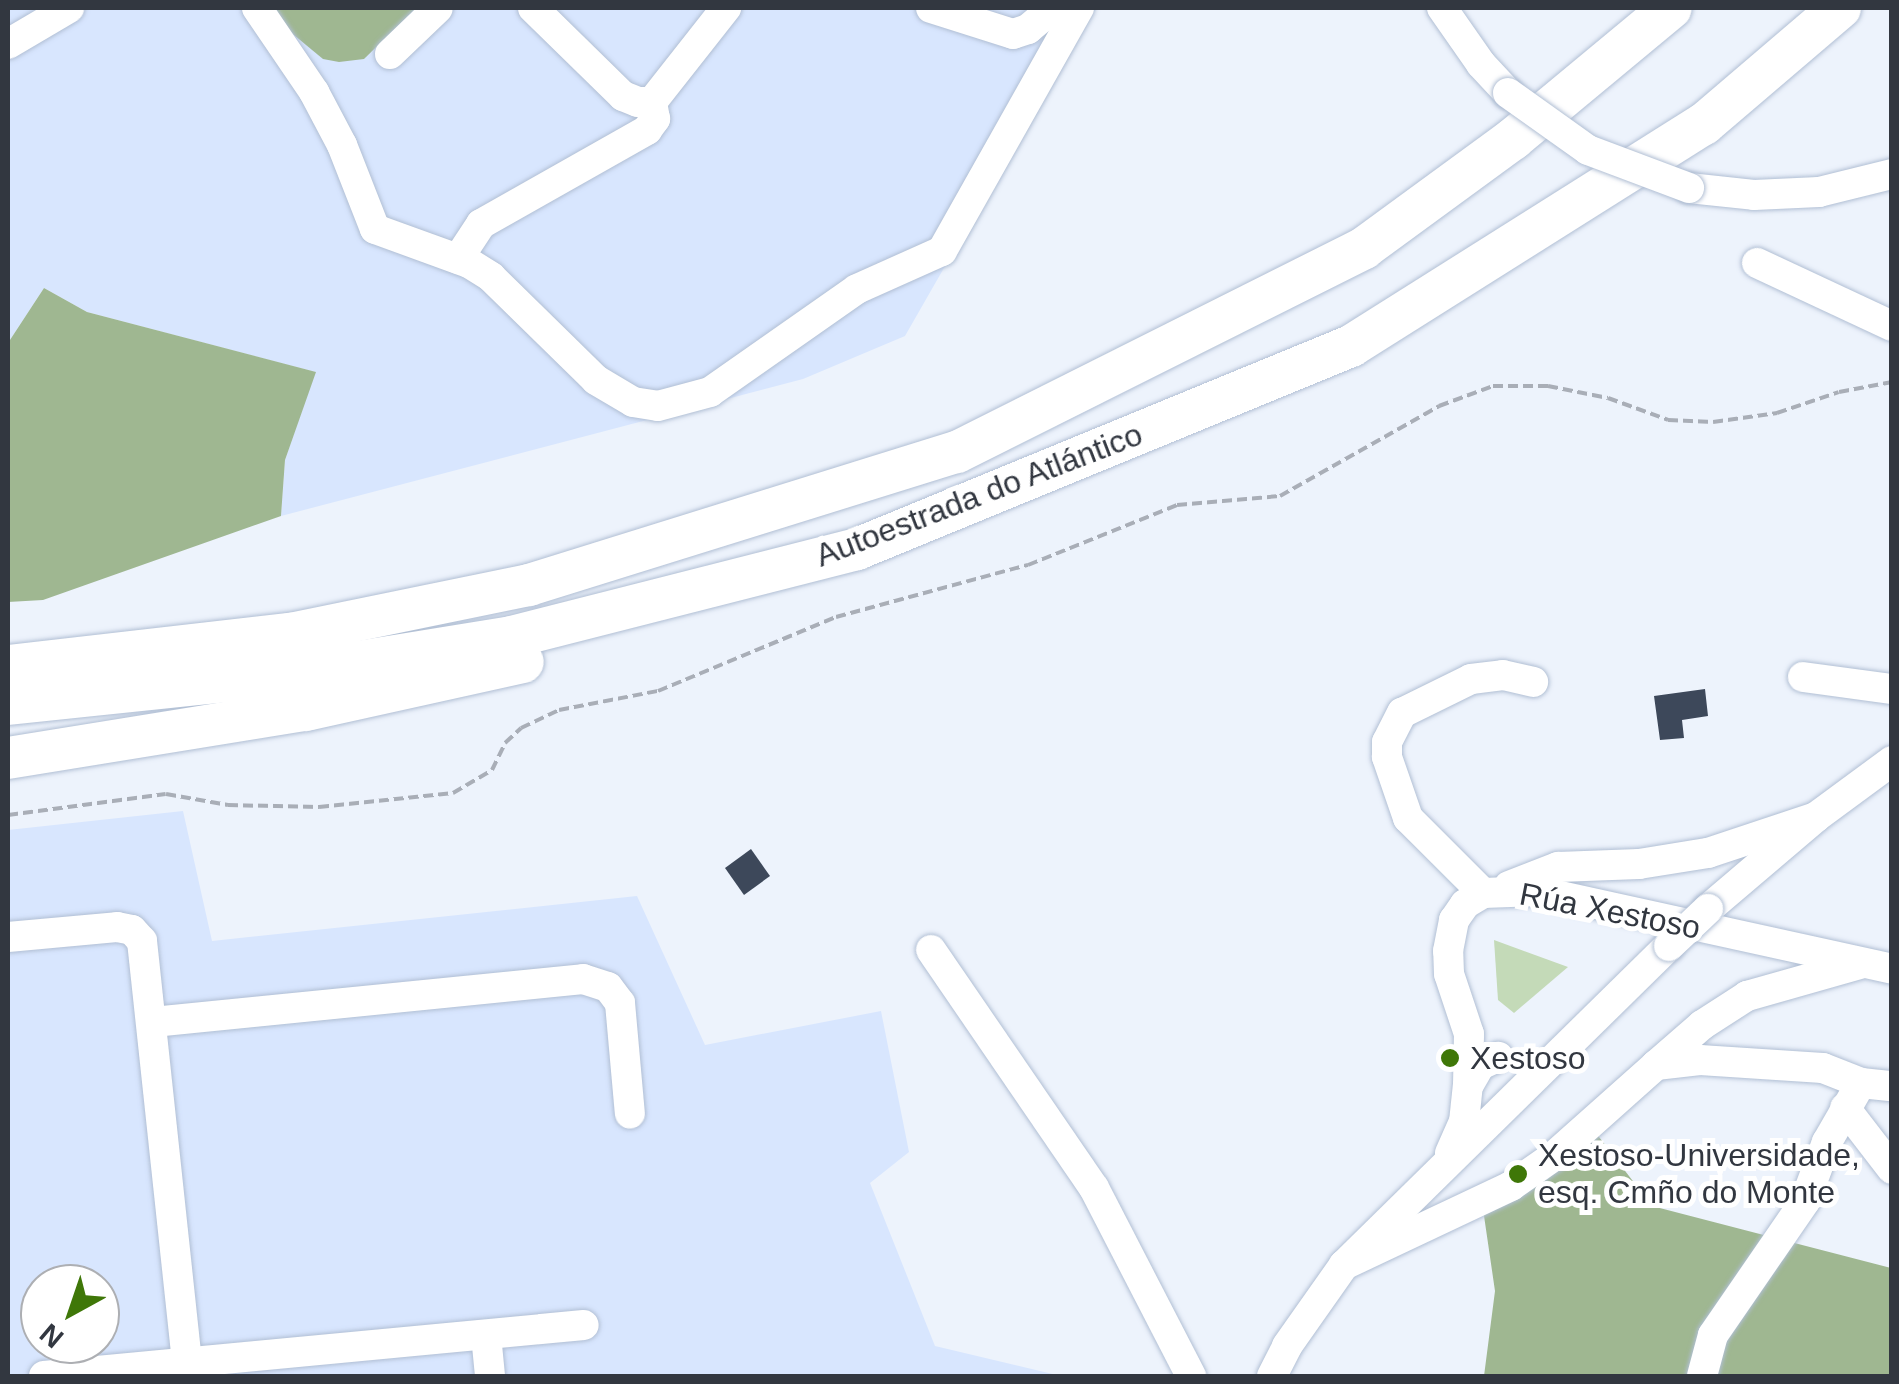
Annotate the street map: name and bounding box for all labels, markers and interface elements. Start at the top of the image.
street label: Autoestrada do Atlántico [809,415,1149,575]
street label: Rúa Xestoso [1516,875,1704,947]
place label: Xestoso [1470,1039,1586,1077]
marker: Xestoso [1439,1047,1461,1069]
place label: Xestoso-Universidade, esq. Cmño do Monte [1538,1137,1860,1212]
marker: Xestoso-Universidade, esq. Cmño do Monte [1507,1163,1529,1185]
north arrow [20,1264,120,1364]
text: N [34,1317,69,1354]

